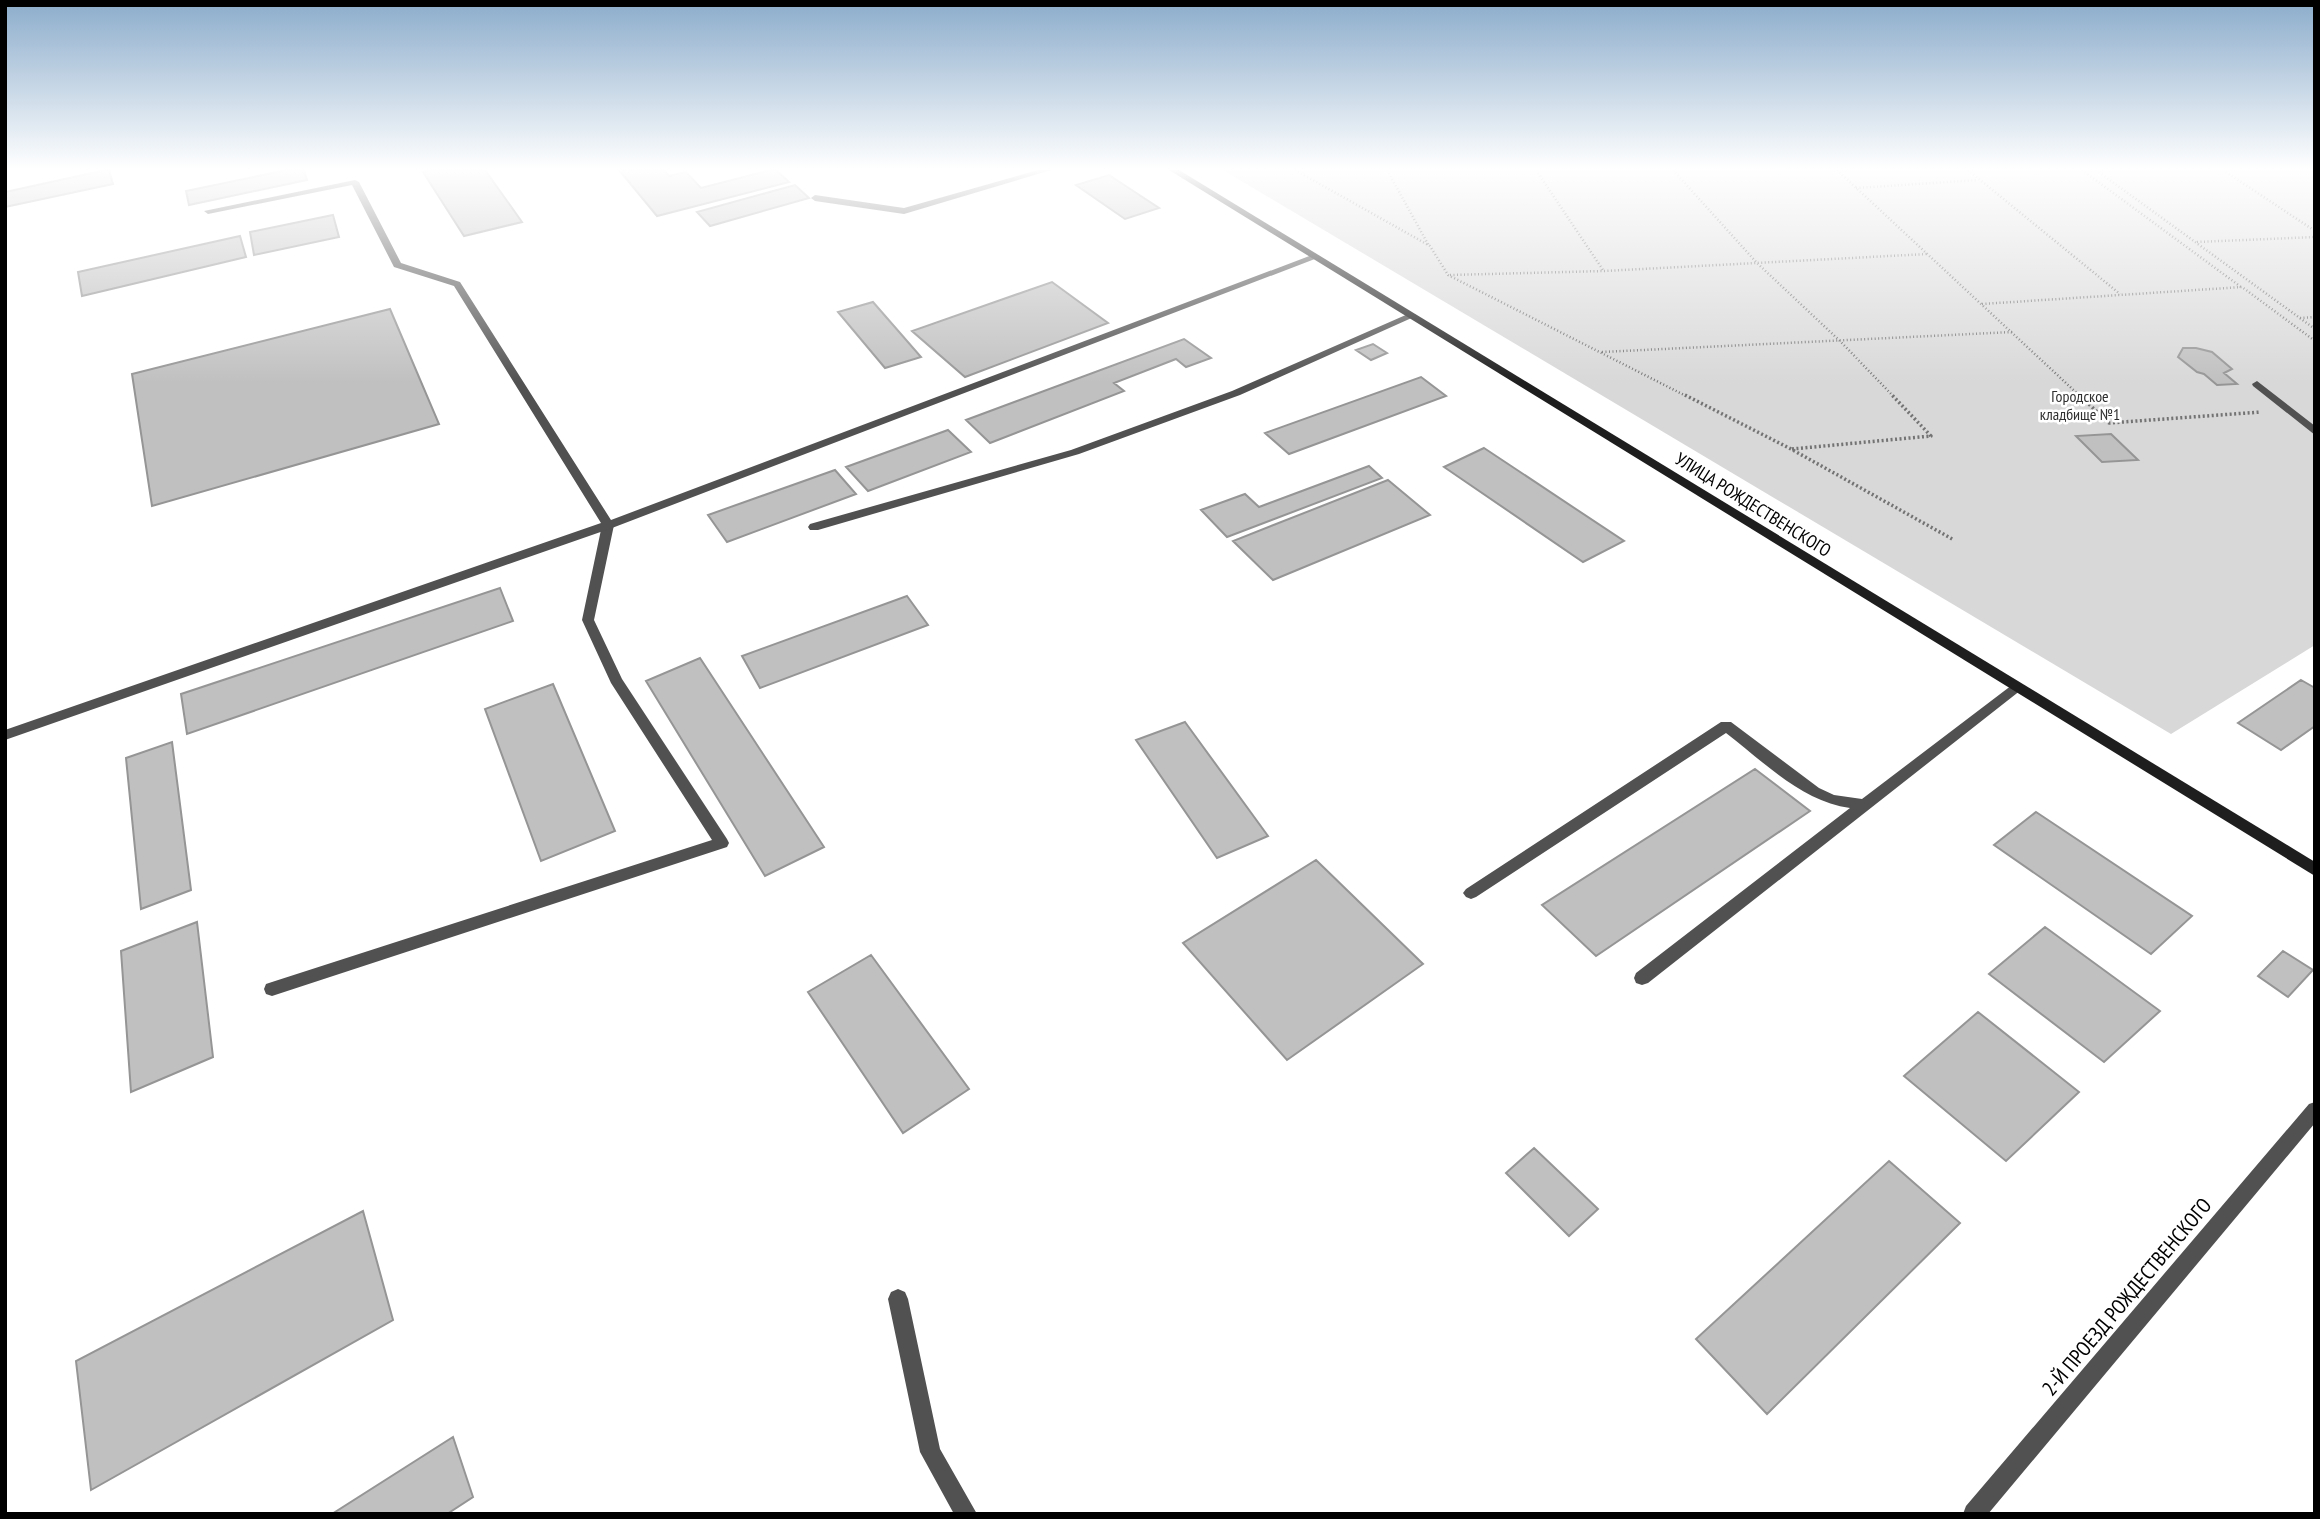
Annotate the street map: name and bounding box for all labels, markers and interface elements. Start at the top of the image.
park label: Городское кладбище №1 [2040,386,2120,424]
street label: УЛИЦА РОЖДЕСТВЕНСКОГО [1671,447,1836,562]
street label: 2-Й ПРОЕЗД РОЖДЕСТВЕНСКОГО [2036,1192,2217,1401]

